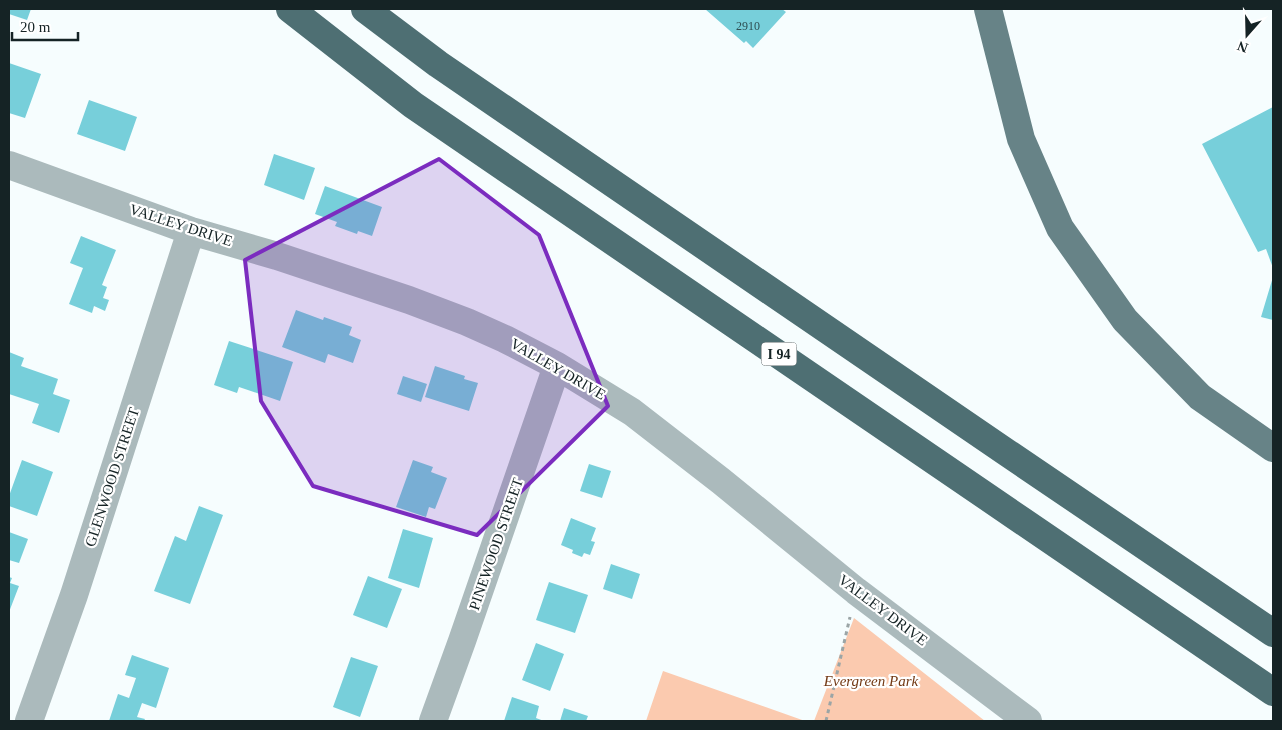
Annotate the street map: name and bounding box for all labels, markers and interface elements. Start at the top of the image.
scale bar [12,10,79,42]
north arrow [1222,10,1272,60]
text: 20 m [20,19,51,35]
house number: 2910 [736,19,760,33]
text: N [1235,38,1250,56]
street label: VALLEY DRIVE [128,201,234,249]
street label: VALLEY DRIVE [508,335,608,403]
road number: I 94 [762,342,796,366]
street label: GLENWOOD STREET [82,405,142,549]
street label: PINEWOOD STREET [466,476,526,612]
street label: VALLEY DRIVE [835,571,931,649]
park label: Evergreen Park [823,673,918,689]

